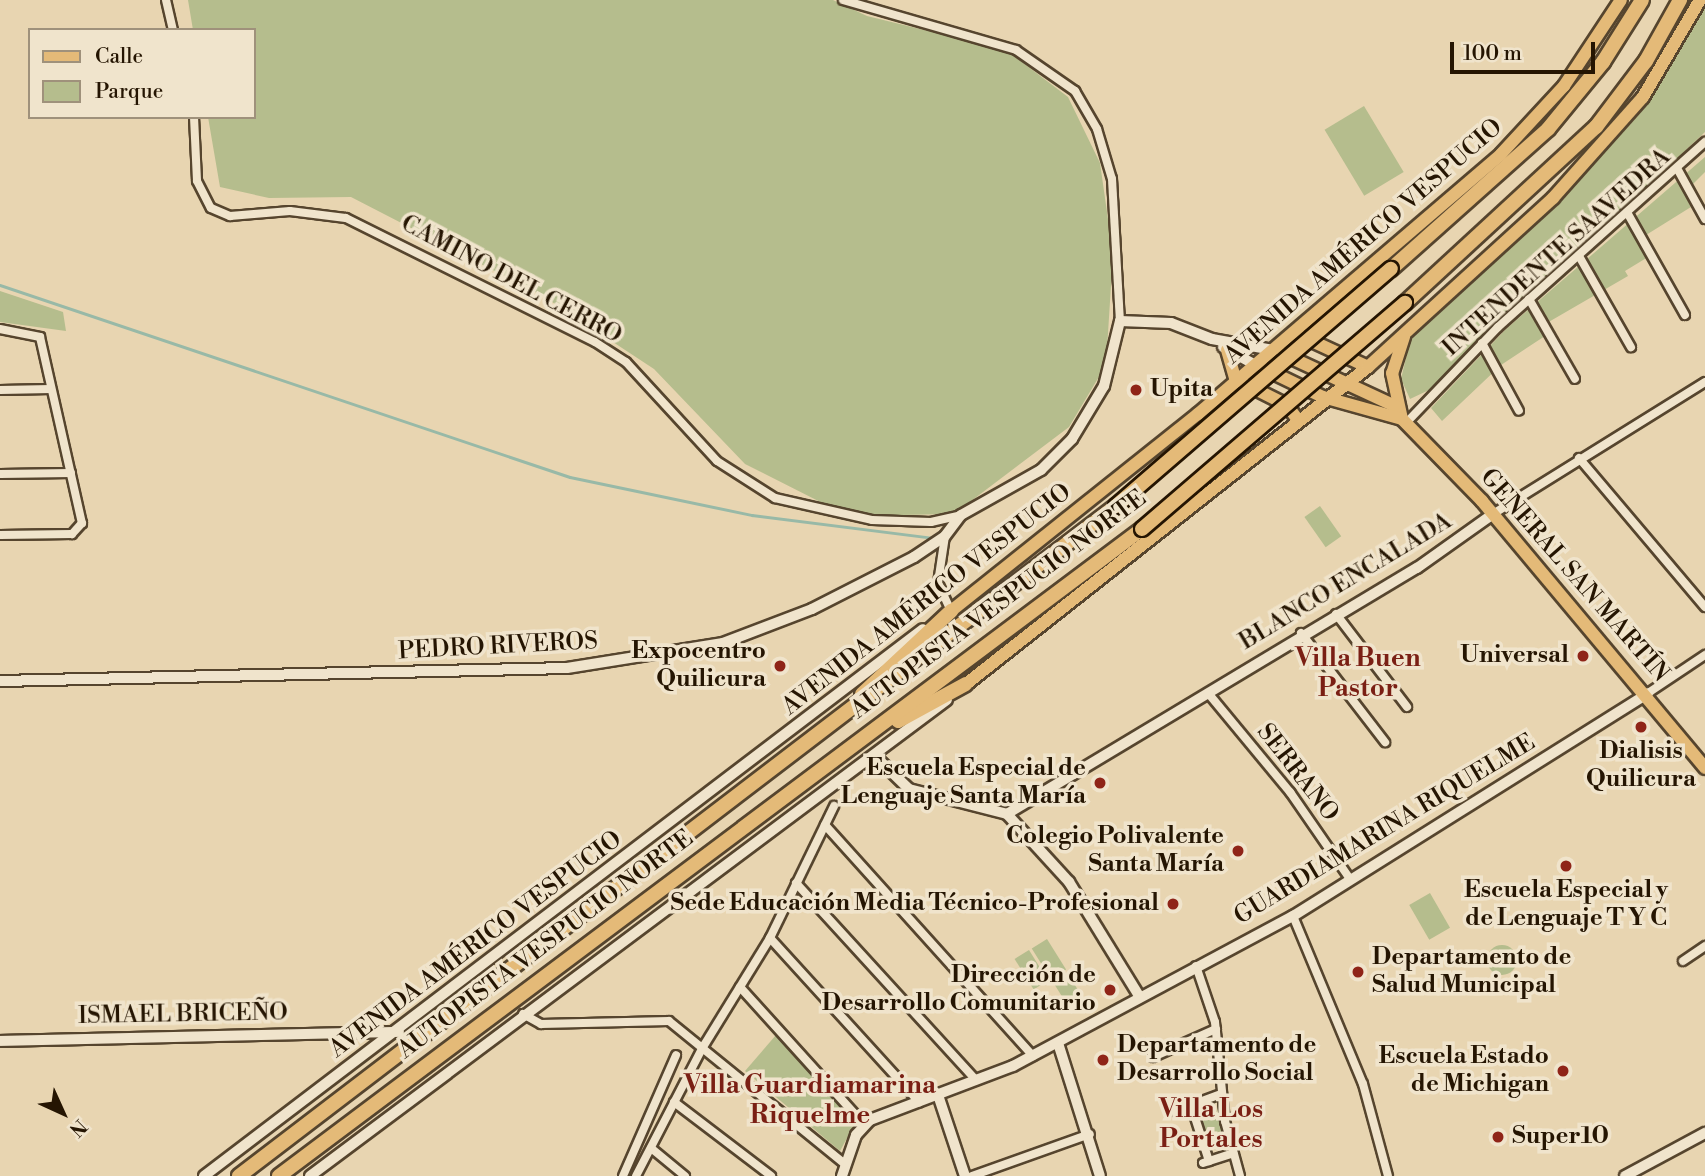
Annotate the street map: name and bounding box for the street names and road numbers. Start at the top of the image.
street label: AVENIDA AMÉRICO VESPUCIO [1219,113,1509,371]
street label: INTENDENTE SAAVEDRA [1437,143,1677,363]
street label: CAMINO DEL CERRO [396,210,626,350]
street label: GENERAL SAN MARTÍN [1474,464,1674,688]
street label: AVENIDA AMÉRICO VESPUCIO [777,478,1077,722]
street label: AUTOPISTA VESPUCIO NORTE [846,484,1152,726]
street label: BLANCO ENCALADA [1235,507,1457,657]
street label: PEDRO RIVEROS [397,627,599,667]
street label: SERRANO [1250,718,1344,828]
street label: GUARDIAMARINA RIQUELME [1229,729,1541,931]
street label: AUTOPISTA VESPUCIO NORTE [393,824,699,1066]
street label: AVENIDA AMÉRICO VESPUCIO [324,825,628,1065]
street label: ISMAEL BRICEÑO [78,999,288,1031]

